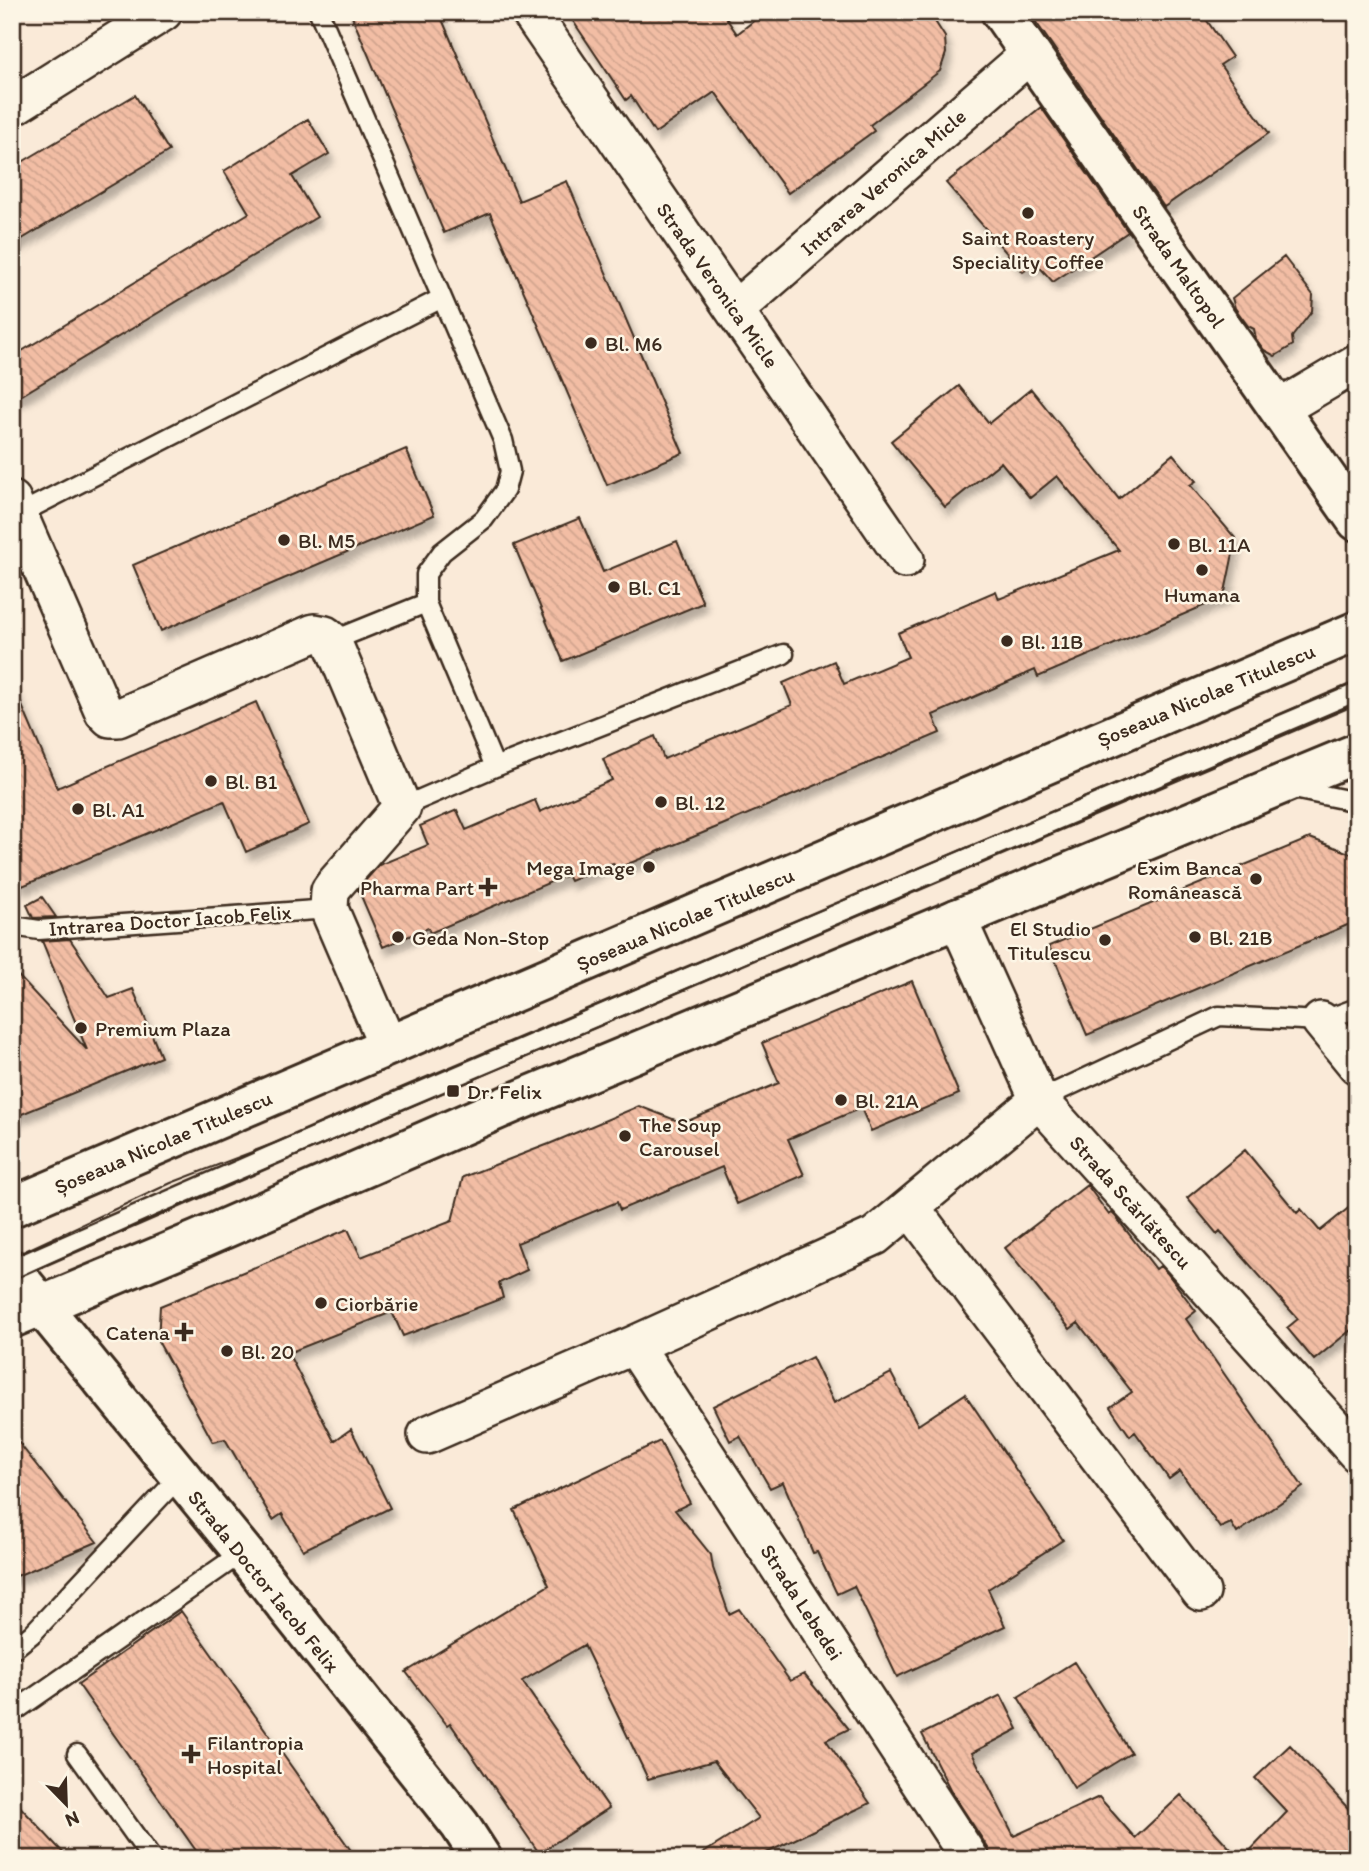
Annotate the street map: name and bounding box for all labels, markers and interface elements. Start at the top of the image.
street label: Intrarea Veronica Micle [795,103,971,261]
street label: Strada Veronica Micle [651,197,785,373]
street label: Strada Maltopol [1127,200,1231,332]
marker: Saint Roastery Speciality Coffee [1020,205,1036,221]
place label: Saint Roastery Speciality Coffee [952,225,1104,274]
place label: Bl. M6 [605,331,662,356]
marker: Bl. M6 [583,335,599,351]
place label: Bl. M5 [298,528,355,553]
marker: Bl. M5 [276,532,292,548]
place label: Bl. 11A [1188,532,1251,557]
marker: Bl. 11A [1166,536,1182,552]
marker: Humana [1194,562,1210,578]
place label: Bl. C1 [628,575,681,600]
marker: Bl. C1 [606,579,622,595]
place label: Humana [1164,582,1240,607]
place label: Bl. 11B [1021,629,1083,654]
marker: Bl. 11B [999,633,1015,649]
street label: Șoseaua Nicolae Titulescu [1093,638,1319,752]
place label: Bl. B1 [225,769,278,794]
marker: Bl. B1 [203,773,219,789]
place label: Bl. 12 [675,790,725,815]
marker: Bl. 12 [653,794,669,810]
place label: Bl. A1 [92,797,145,822]
marker: Bl. A1 [70,801,86,817]
place label: Mega Image [526,855,635,880]
place label: Exim Banca Românească [1128,855,1242,904]
marker: Mega Image [641,859,657,875]
street label: Șoseaua Nicolae Titulescu [572,862,798,976]
marker: Exim Banca Românească [1248,871,1264,887]
place label: Pharma Part [360,875,474,900]
marker: Pharma Part [480,879,496,895]
street label: Intrarea Doctor Iacob Felix [48,899,292,941]
place label: El Studio Titulescu [1008,916,1091,965]
place label: Geda Non-Stop [412,925,549,950]
place label: Bl. 21B [1209,925,1272,950]
marker: Geda Non-Stop [390,929,406,945]
marker: Bl. 21B [1187,929,1203,945]
marker: El Studio Titulescu [1097,932,1113,948]
place label: Premium Plaza [95,1016,230,1041]
marker: Premium Plaza [73,1020,89,1036]
place label: Dr. Felix [467,1079,542,1104]
marker: Dr. Felix [445,1083,461,1099]
street label: Șoseaua Nicolae Titulescu [50,1085,276,1199]
place label: Bl. 21A [855,1088,919,1113]
marker: Bl. 21A [833,1092,849,1108]
place label: The Soup Carousel [639,1112,721,1161]
marker: The Soup Carousel [617,1128,633,1144]
street label: Strada Scărlătescu [1065,1130,1197,1274]
place label: Ciorbărie [335,1291,418,1316]
marker: Ciorbărie [313,1295,329,1311]
place label: Catena [106,1320,170,1345]
marker: Catena [176,1324,192,1340]
place label: Bl. 20 [241,1339,294,1364]
marker: Bl. 20 [219,1343,235,1359]
street label: Strada Doctor Iacob Felix [183,1485,346,1678]
street label: Strada Lebedei [755,1539,849,1665]
place label: Filantropia Hospital [207,1730,304,1779]
marker: Filantropia Hospital [181,1744,201,1764]
north arrow [32,1770,102,1840]
text: N [62,1806,83,1832]

